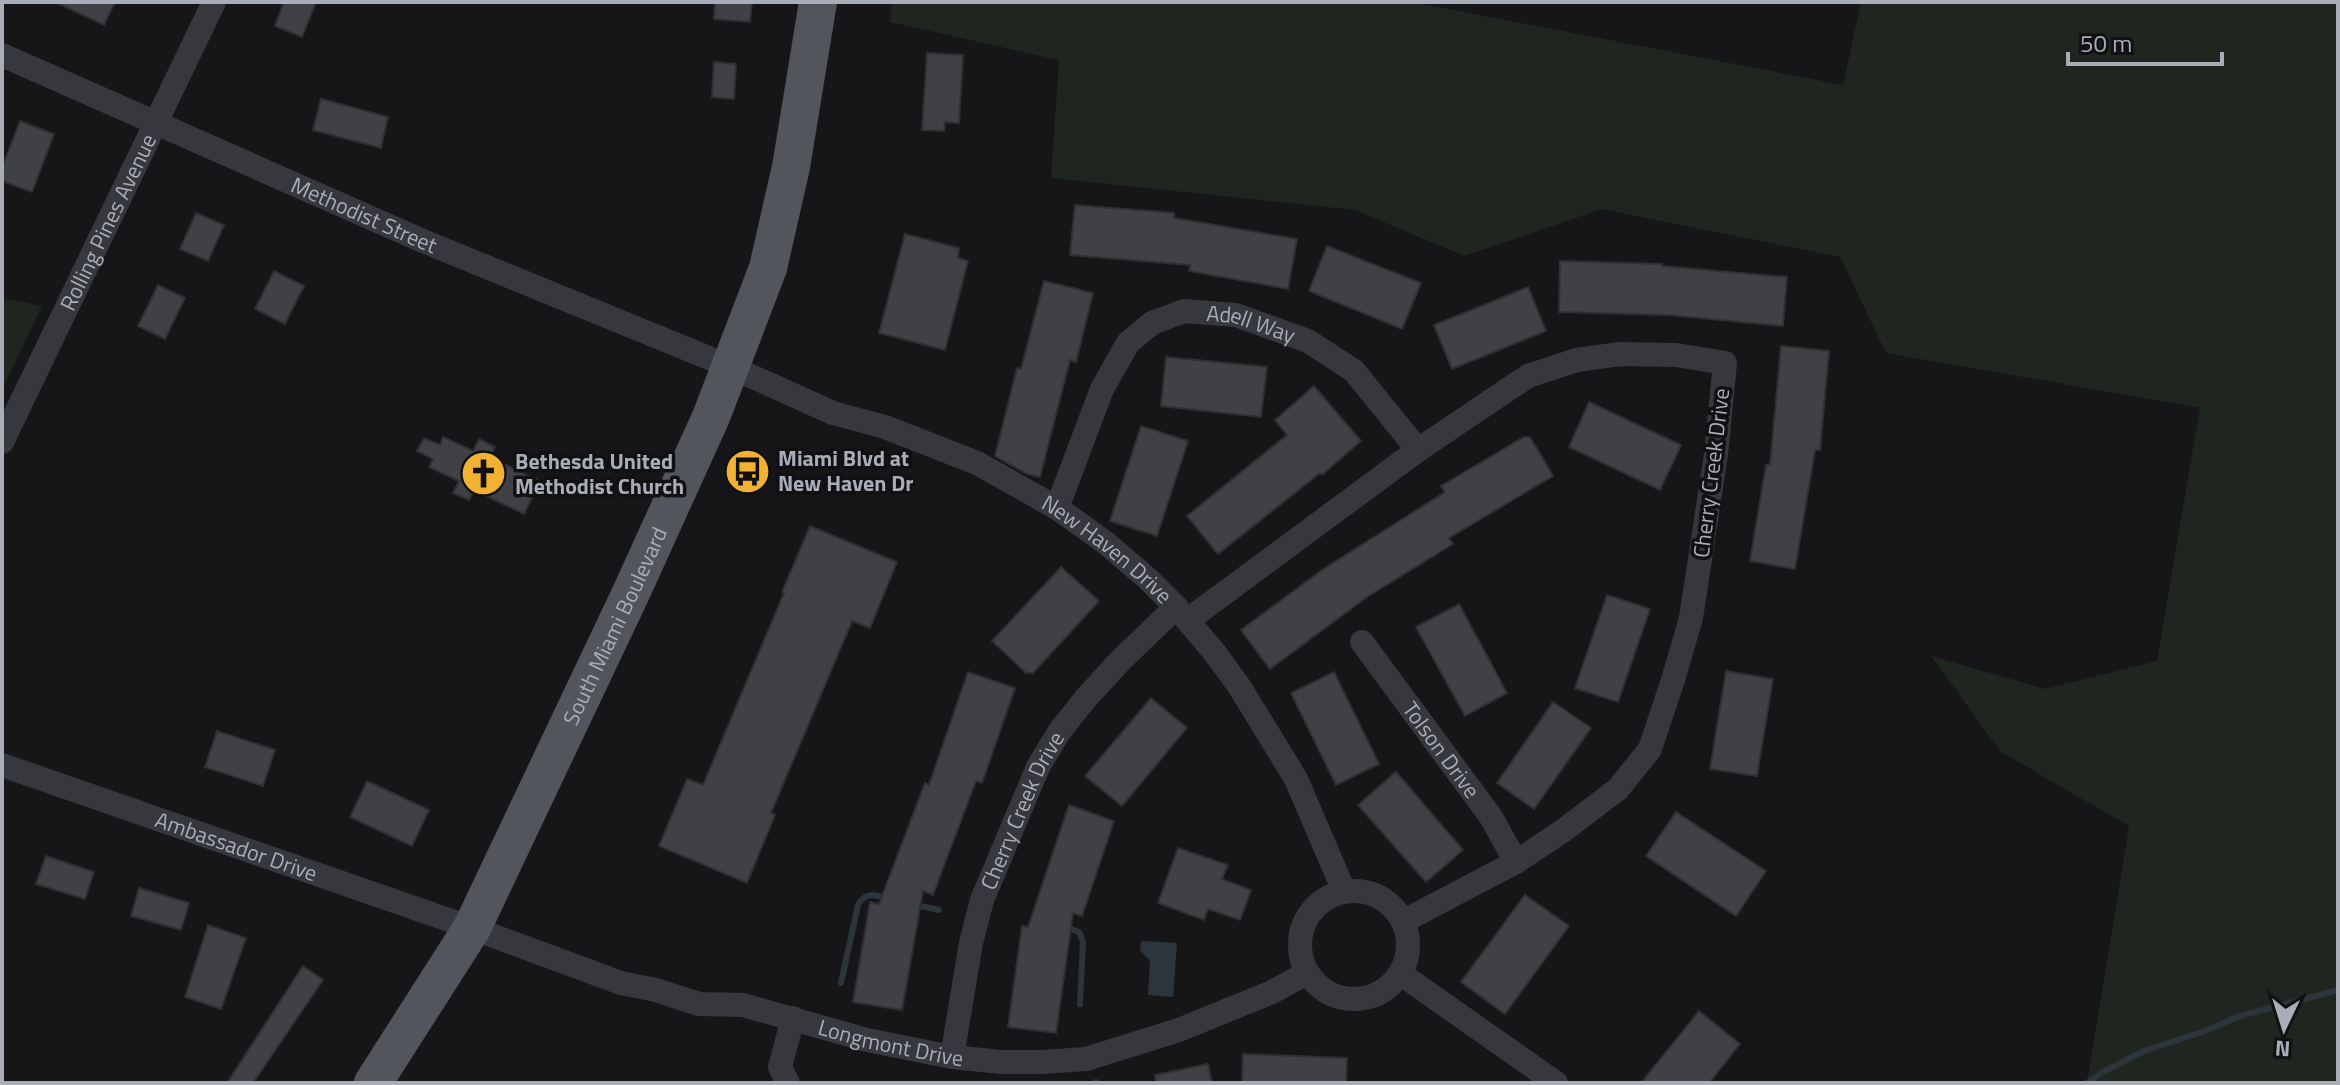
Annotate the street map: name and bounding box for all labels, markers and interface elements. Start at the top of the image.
scale bar [2068,16,2222,66]
text: 50 m [2080,25,2132,61]
street label: Rolling Pines Avenue [51,128,165,316]
street label: Methodist Street [286,168,443,262]
street label: Adell Way [1205,296,1301,352]
street label: Cherry Creek Drive [1684,386,1738,560]
place label: Miami Blvd at New Haven Dr [778,441,913,500]
place label: Bethesda United Methodist Church [515,444,684,503]
bus stop icon: Miami Blvd at New Haven Dr [723,447,771,495]
church icon: Bethesda United Methodist Church [460,450,508,498]
street label: New Haven Drive [1035,486,1180,611]
street label: South Miami Boulevard [554,521,676,731]
street label: Tolson Drive [1394,694,1489,805]
street label: Cherry Creek Drive [971,725,1073,895]
street label: Ambassador Drive [151,802,322,890]
north arrow [2244,989,2324,1069]
street label: Longmont Drive [814,1010,965,1075]
text: N [2274,1031,2291,1066]

